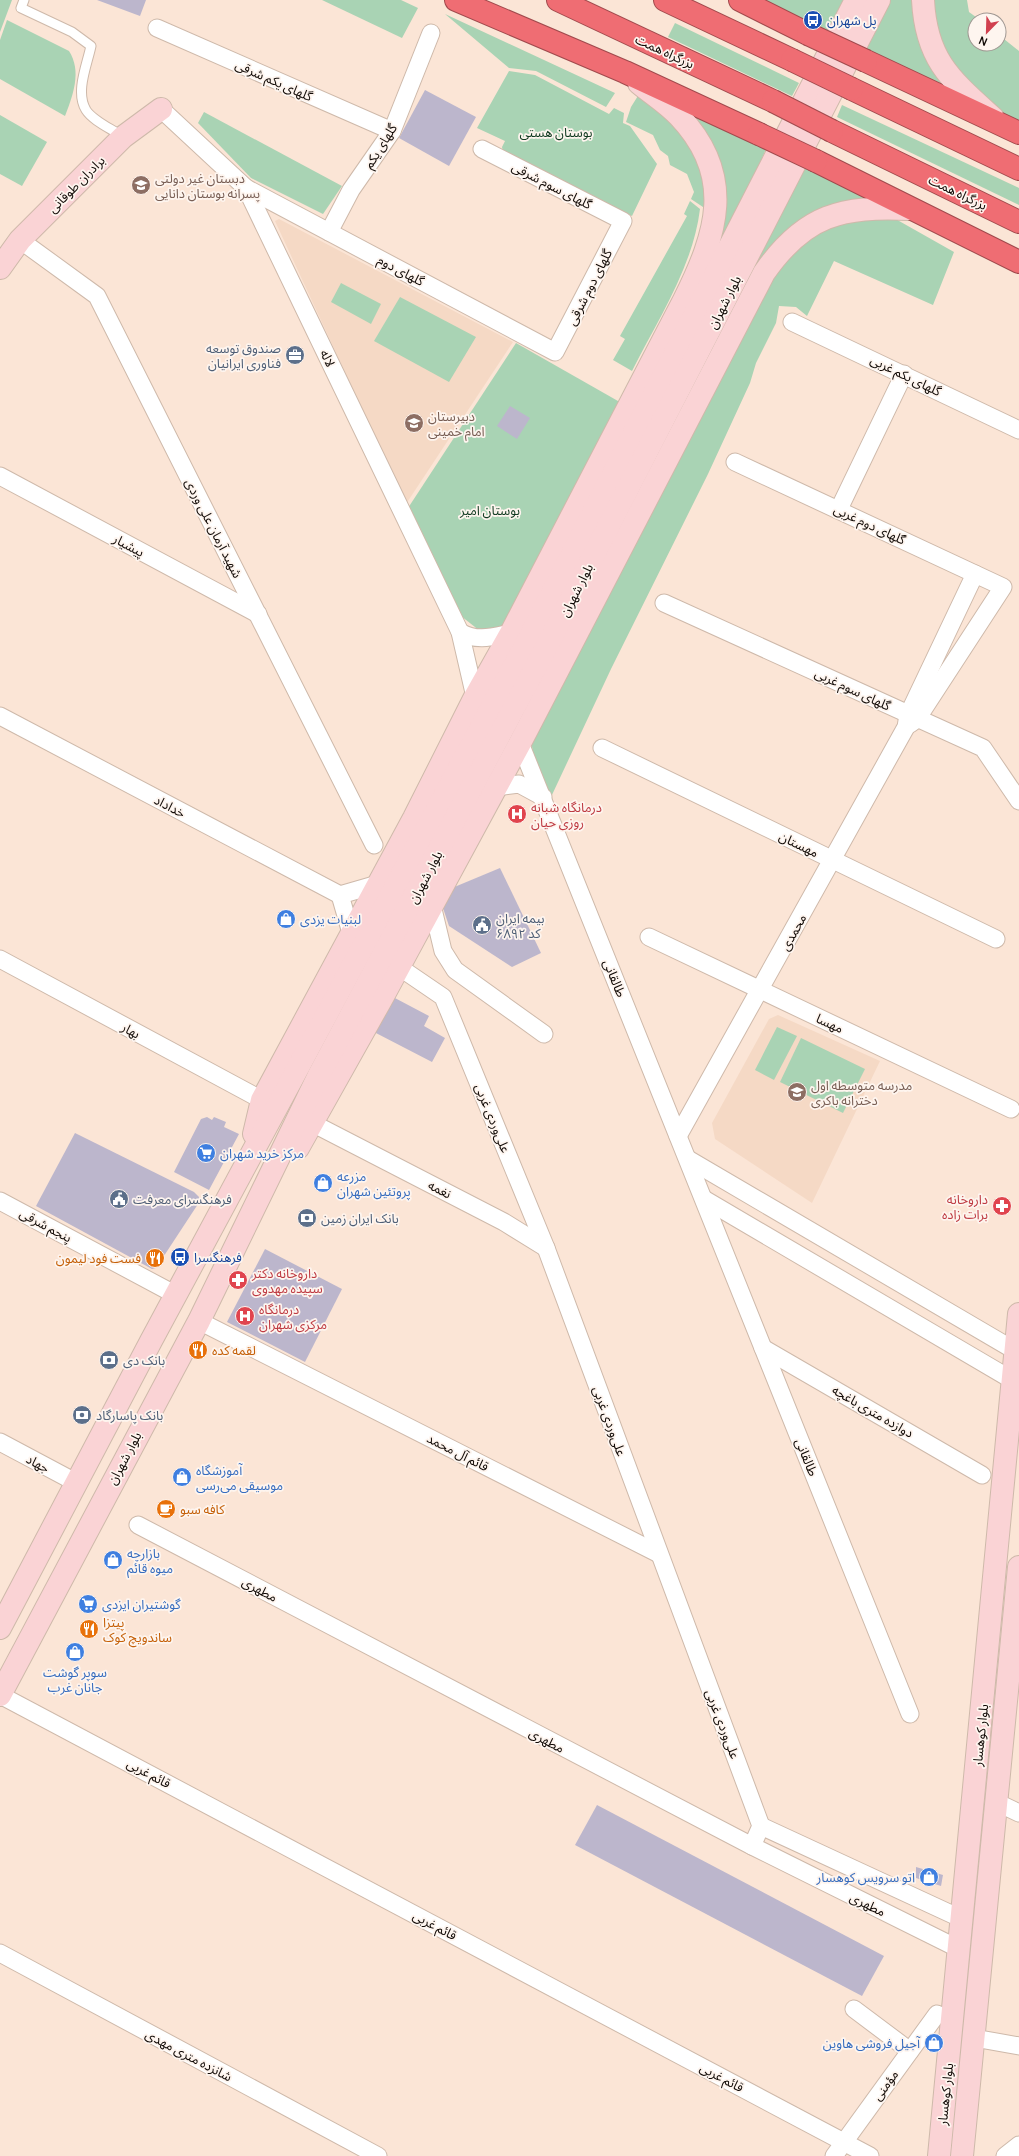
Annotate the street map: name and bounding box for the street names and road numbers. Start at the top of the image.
street label: بزرگراه همت [633,29,697,73]
street label: گلهای یکم شرقی [232,55,316,107]
street label: گلهای یکم [359,120,403,173]
street label: برادران طوقانی [43,151,109,217]
street label: گلهای سوم شرقی [508,157,596,214]
street label: بزرگراه همت [926,170,990,214]
street label: گلهای دوم شرقی [562,245,617,329]
street label: گلهای دوم [374,250,428,291]
street label: بلوار شهران [703,272,745,332]
street label: لاله [316,346,340,370]
street label: گلهای یکم غربی [867,350,945,402]
street label: شهید آرمان علی وردی [181,475,247,581]
street label: گلهای دوم غربی [831,499,909,550]
street label: پیشیار [109,529,148,562]
street label: بلوار شهران [555,560,597,620]
street label: گلهای سوم غربی [812,664,894,716]
street label: خداداد [151,790,189,822]
street label: مهستان [776,827,822,861]
street label: بلوار شهران [404,847,446,907]
street label: محمدی [776,910,811,954]
street label: طالقانی [599,956,631,1000]
street label: مهسا [813,1009,847,1037]
street label: بهار [118,1017,144,1042]
street label: علی‌وردی غربی [471,1081,515,1156]
street label: نغمه [425,1176,455,1202]
street label: پنجم شرقی [16,1204,75,1248]
street label: دوازده متری باغچه [828,1380,917,1443]
street label: علی‌وردی غربی [589,1384,631,1459]
street label: بلوار شهران [103,1428,145,1488]
street label: قائم آل محمد [423,1429,492,1477]
street label: طالقانی [791,1435,823,1479]
street label: جهاد [23,1449,53,1477]
street label: مطهری [239,1572,281,1606]
street label: علی‌وردی غربی [701,1687,745,1762]
street label: بلوار کوهسار [968,1703,992,1768]
street label: مطهری [526,1723,568,1757]
street label: قائم غربی [123,1754,174,1794]
street label: مطهری [847,1888,889,1920]
street label: قائم غربی [409,1906,460,1946]
street label: شانزده متری مهدی [142,2025,236,2085]
street label: قائم غربی [696,2058,747,2098]
street label: بلوار کوهسار [933,2062,957,2127]
street label: مؤمنی [868,2066,902,2104]

